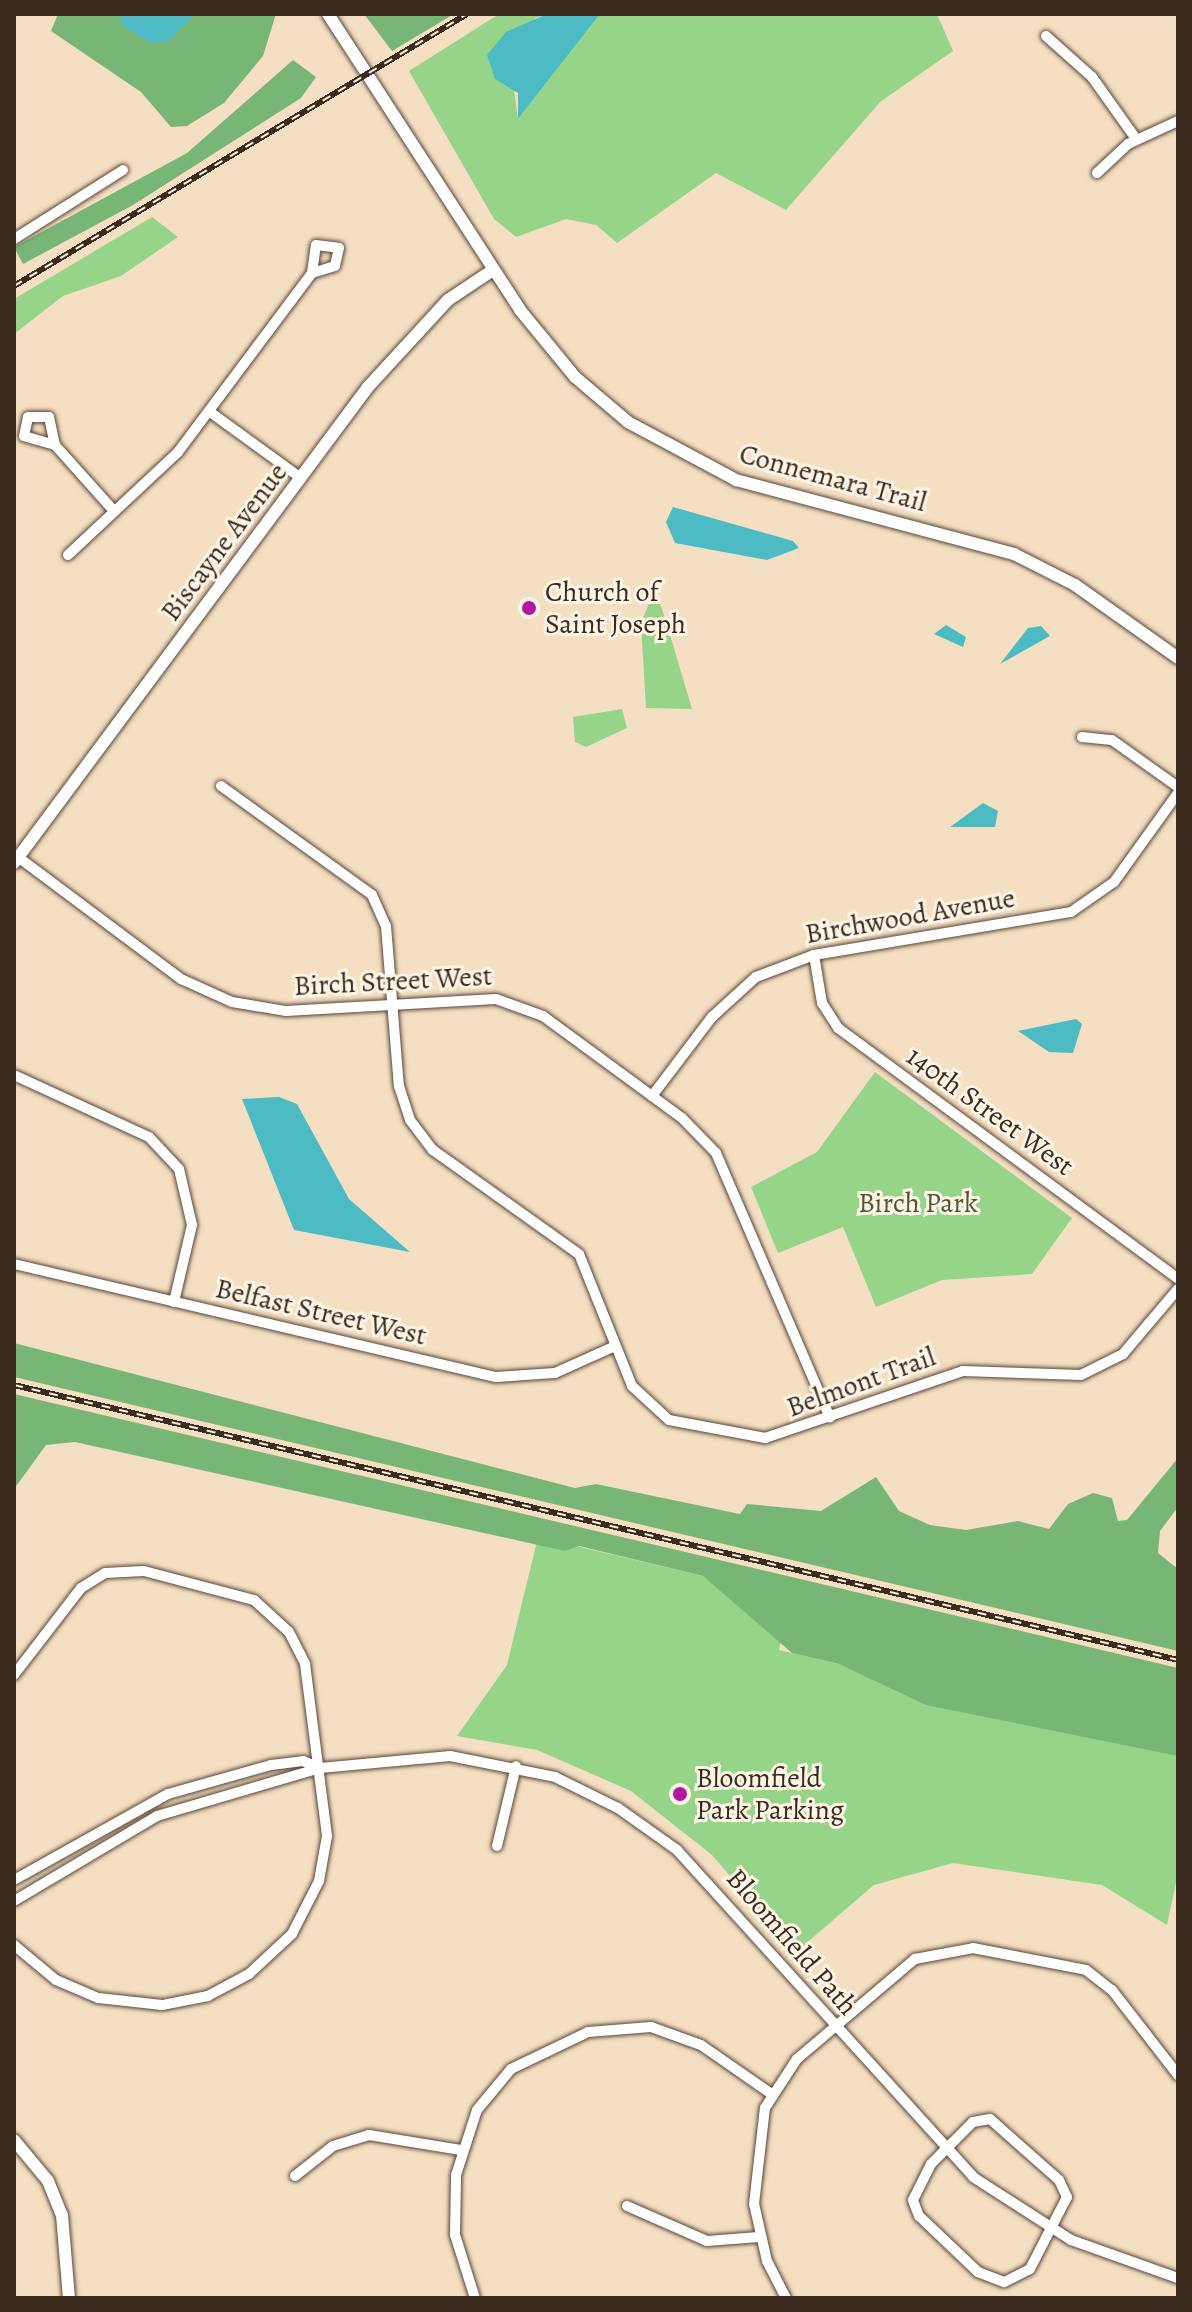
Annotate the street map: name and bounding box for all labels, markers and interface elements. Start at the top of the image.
street label: Connemara Trail [736,437,930,519]
street label: Biscayne Avenue [154,456,294,628]
place label: Church of Saint Joseph [545,575,686,641]
marker: Church of Saint Joseph [520,599,538,617]
street label: Birchwood Avenue [803,881,1017,951]
street label: Birch Street West [293,959,493,1003]
street label: 140th Street West [900,1039,1080,1183]
park label: Birch Park [858,1186,978,1220]
street label: Belfast Street West [212,1271,430,1353]
street label: Belmont Trail [782,1340,940,1424]
place label: Bloomfield Park Parking [696,1761,844,1827]
marker: Bloomfield Park Parking [671,1785,689,1803]
street label: Bloomfield Path [719,1862,865,2022]

